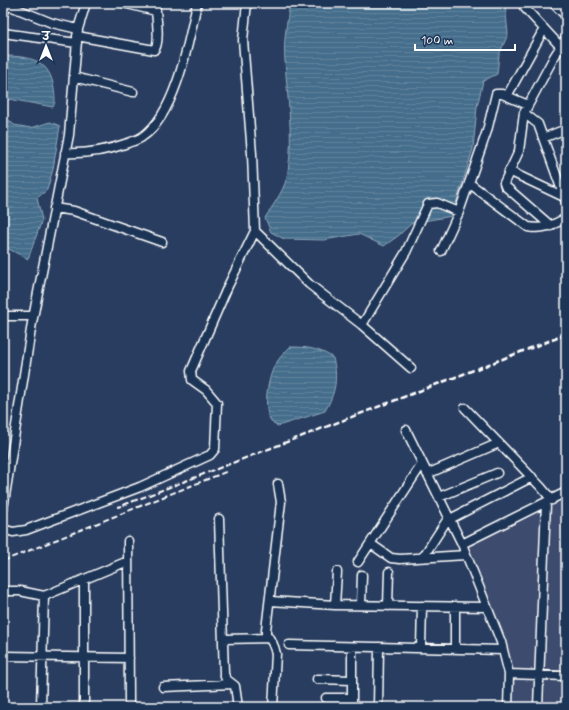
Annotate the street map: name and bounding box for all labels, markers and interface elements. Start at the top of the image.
north arrow [26,26,66,66]
scale bar [415,26,515,52]
text: उ [41,30,51,44]
text: 100 m [421,33,453,49]

